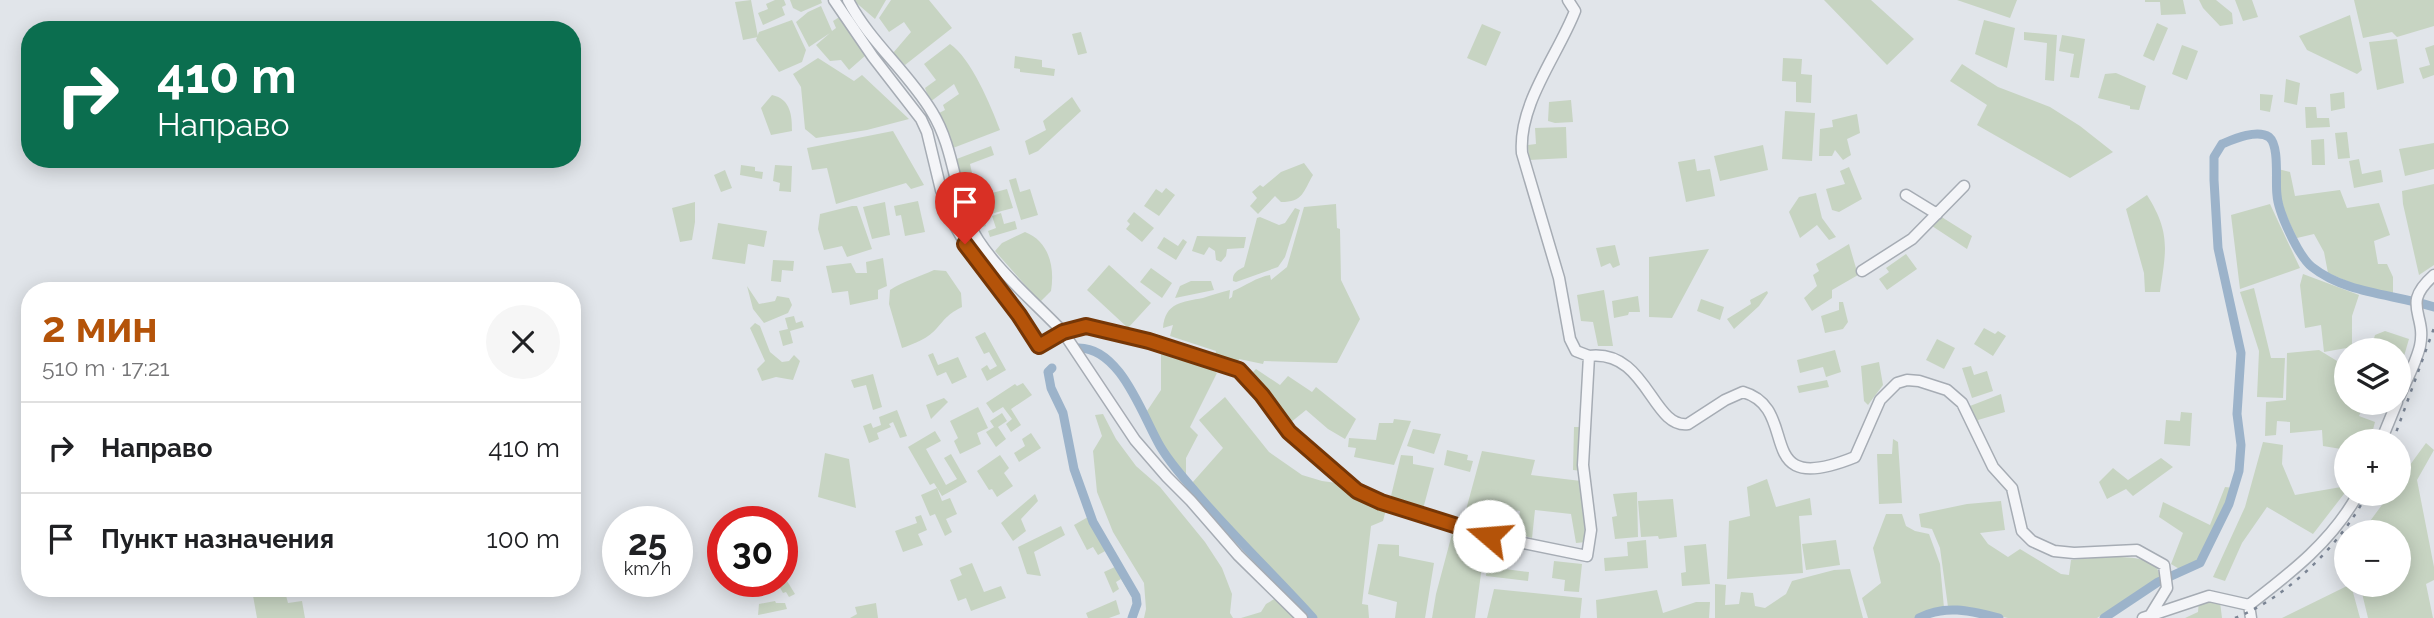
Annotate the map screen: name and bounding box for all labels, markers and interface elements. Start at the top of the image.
text: 410 m [157,47,297,104]
icon: right [42,49,133,140]
text: Направо [157,106,289,143]
pin [935,172,995,244]
icon: arrive [946,183,984,221]
text: 2 мин [42,303,158,352]
button: close [486,305,560,379]
map controls [2334,338,2411,597]
button: layers [2334,338,2411,415]
text: 510 m · 17:21 [42,354,170,381]
icon: right [42,429,80,467]
button: + [2334,429,2411,506]
text: Направо [101,433,212,463]
text: 410 m [488,433,560,463]
position arrow [1452,499,1526,573]
speed limit sign: 30 [707,506,798,597]
icon: arrive [42,520,80,558]
button: − [2334,520,2411,597]
text: 25 [628,522,667,563]
text: Пункт назначения [101,524,334,554]
text: 100 m [487,524,560,554]
text: km/h [624,558,671,579]

